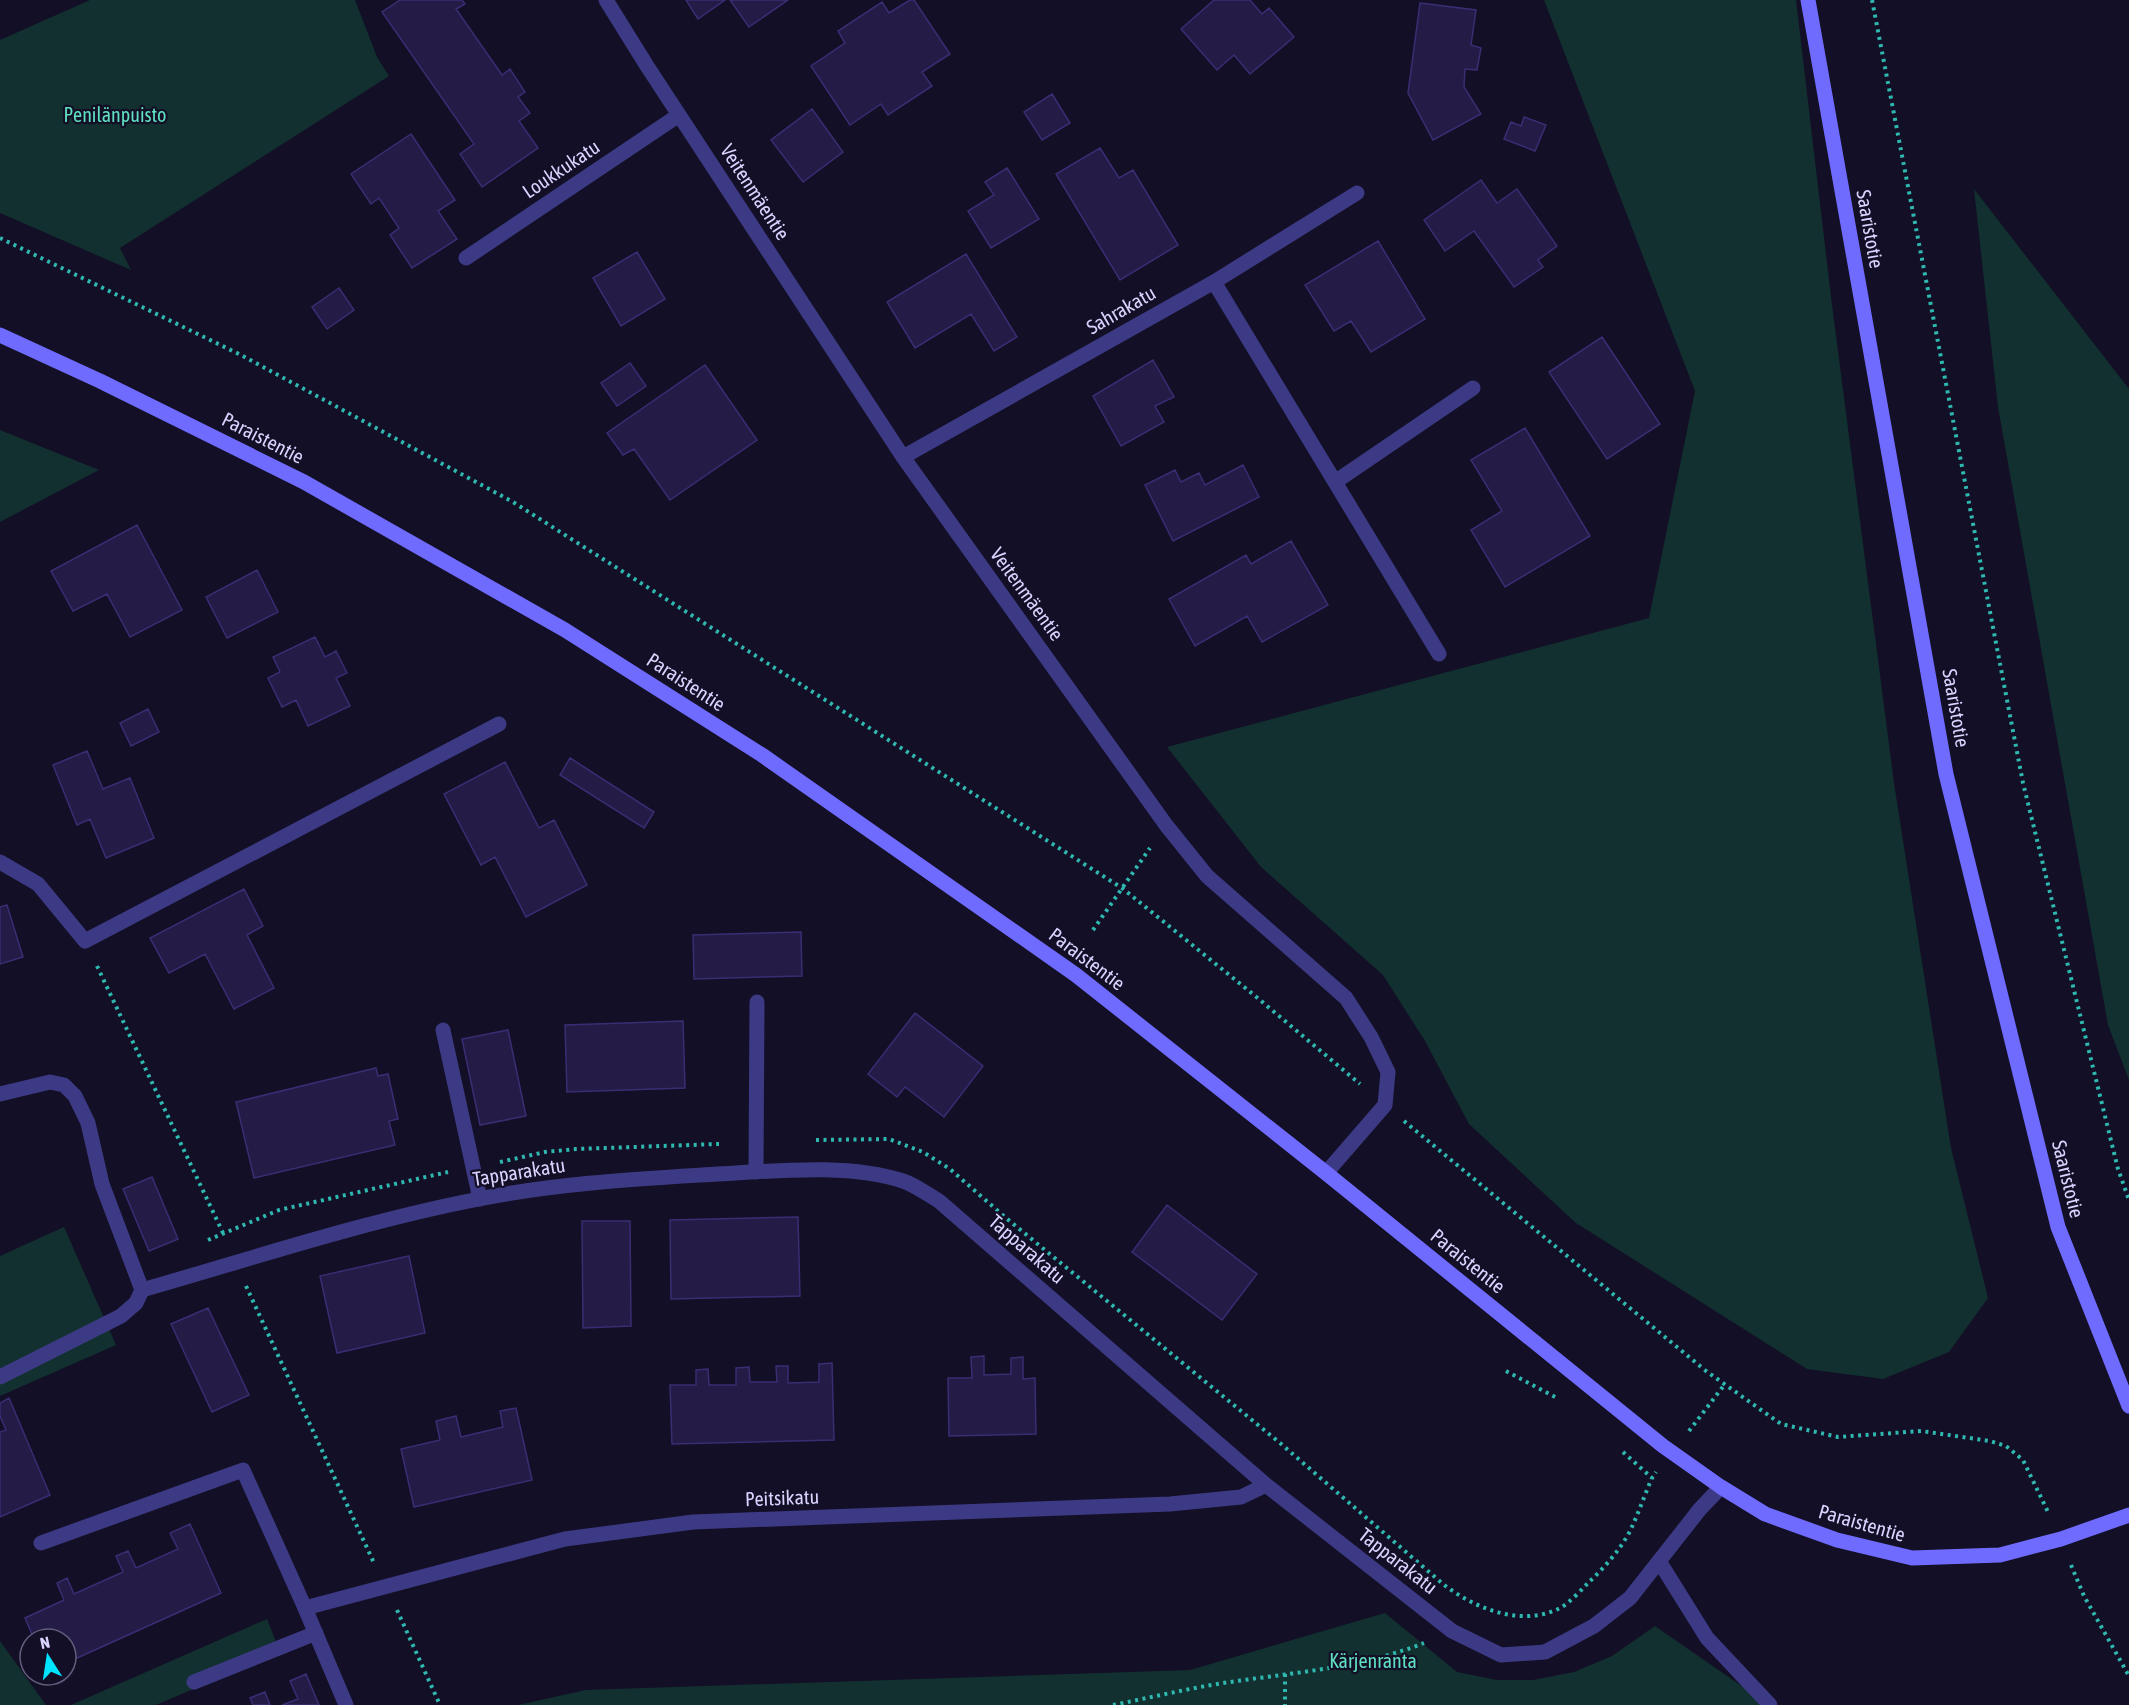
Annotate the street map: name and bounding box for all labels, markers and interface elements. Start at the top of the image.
park label: Penilänpuisto [63,103,167,126]
street label: Loukkukatu [518,135,603,203]
street label: Veitenmäentie [716,140,795,244]
street label: Saaristotie [1852,188,1889,270]
street label: Sahrakatu [1082,281,1159,338]
street label: Paraistentie [218,407,308,468]
street label: Veitenmäentie [986,543,1069,645]
street label: Paraistentie [643,648,730,715]
street label: Saaristotie [1938,667,1975,749]
street label: Paraistentie [1045,923,1130,995]
street label: Saaristotie [2048,1138,2089,1220]
street label: Tapparakatu [471,1153,567,1190]
street label: Tapparakatu [985,1209,1070,1288]
street label: Paraistentie [1427,1224,1510,1298]
street label: Peitsikatu [744,1485,819,1510]
street label: Paraistentie [1816,1499,1908,1546]
street label: Tapparakatu [1354,1523,1442,1598]
north arrow [18,1627,78,1687]
text: N [38,1633,51,1652]
park label: Kärjenranta [1329,1649,1417,1672]

